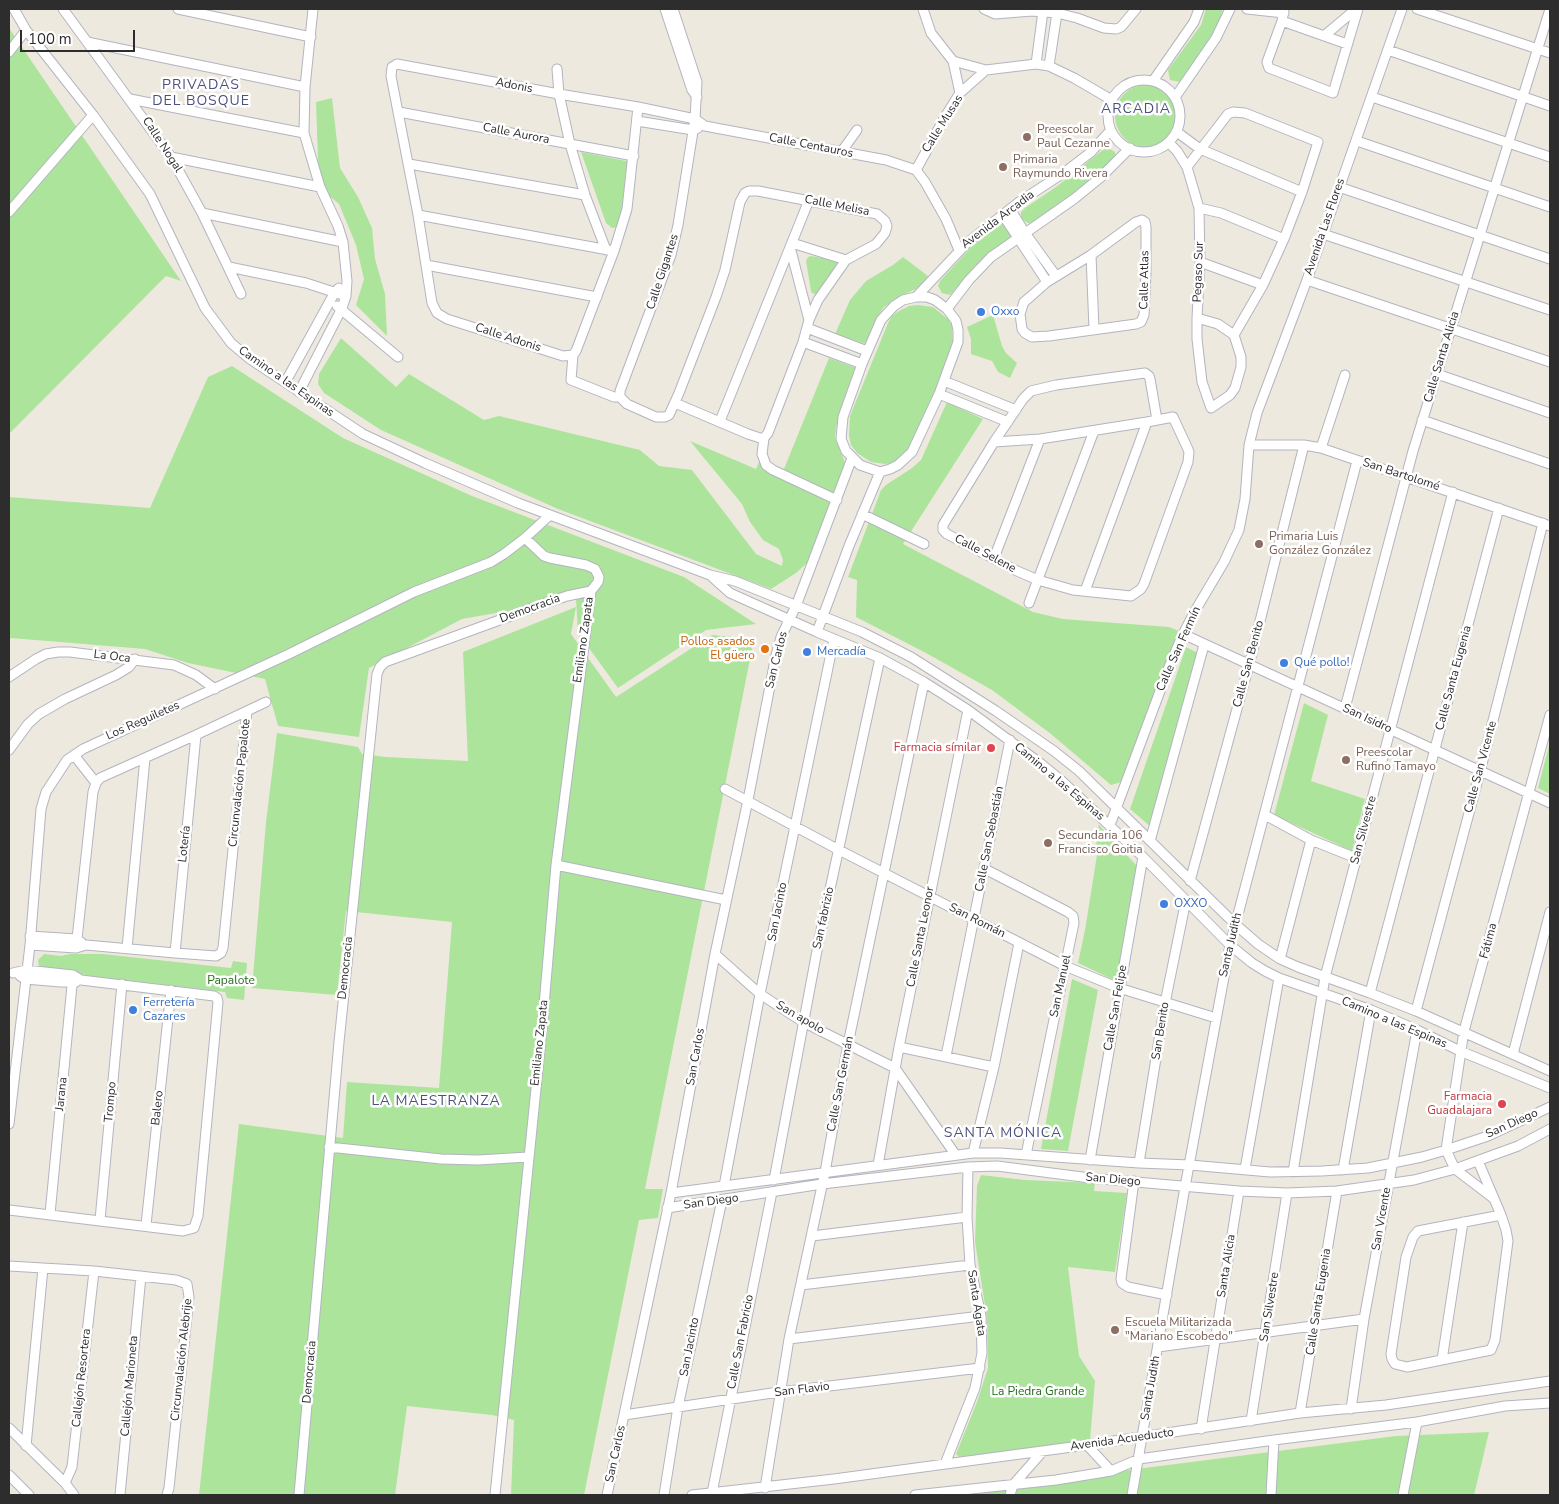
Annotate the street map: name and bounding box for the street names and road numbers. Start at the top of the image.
street label: Adonis [494,75,534,97]
street label: Calle Musas [920,92,966,156]
street label: Calle Nogal [139,115,185,175]
street label: Calle Aurora [481,120,551,148]
street label: Calle Centauros [768,131,854,161]
street label: Avenida Las Flores [1302,177,1348,277]
street label: Avenida Arcadia [959,188,1037,252]
street label: Calle Melisa [803,193,871,219]
street label: Calle Gigantes [644,232,682,312]
street label: Pegaso Sur [1191,241,1207,303]
street label: Calle Atlas [1137,250,1153,310]
street label: Calle Santa Alicia [1421,310,1463,404]
street label: Calle Adonis [473,321,543,355]
street label: Camino a las Espinas [235,344,337,420]
street label: San Bartolomé [1361,456,1441,494]
street label: Calle Selene [952,532,1018,576]
street label: Democracia [498,591,562,627]
street label: Emiliano Zapata [571,596,597,684]
street label: Calle San Fermín [1154,604,1204,694]
street label: Calle San Benito [1230,619,1268,709]
street label: Calle Santa Eugenia [1433,624,1475,732]
street label: San Carlos [763,630,791,690]
street label: La Oca [93,648,131,666]
street label: Los Reguiletes [104,698,182,744]
street label: San Isidro [1340,701,1394,737]
street label: Circunvalación Papalote [226,718,254,848]
street label: Calle San Vicente [1462,719,1500,815]
street label: Camino a las Espinas [1011,740,1107,824]
street label: Calle San Sebastián [973,785,1007,893]
street label: San Silvestre [1348,794,1380,866]
street label: Lotería [176,825,194,863]
street label: San Jacinto [765,881,791,943]
street label: Calle Santa Leonor [904,885,938,989]
street label: San fabrizio [810,886,838,950]
street label: San Román [946,901,1008,941]
street label: Santa Judith [1217,911,1245,979]
street label: Fátima [1477,922,1501,960]
street label: Democracia [336,936,356,1000]
street label: San Manuel [1047,953,1075,1019]
street label: Calle San Felipe [1101,964,1131,1052]
street label: Camino a las Espinas [1339,994,1449,1052]
street label: San apolo [773,998,827,1038]
street label: Emiliano Zapata [528,999,552,1087]
street label: San Benito [1149,1001,1173,1061]
street label: San Carlos [684,1027,708,1087]
street label: Calle San Germán [825,1035,857,1133]
street label: Jarana [53,1076,71,1112]
street label: Trompo [102,1081,120,1123]
street label: Balero [149,1090,167,1126]
street label: San Diego [1484,1106,1540,1142]
street label: San Diego [1085,1170,1141,1190]
street label: San Vicente [1369,1186,1395,1252]
street label: San Diego [683,1191,739,1213]
street label: Santa Alicia [1215,1233,1239,1299]
street label: Calle Santa Eugenia [1303,1248,1335,1356]
street label: Santa Ágata [964,1269,988,1337]
street label: San Silvestre [1257,1271,1283,1343]
street label: Calle San Fabricio [725,1293,757,1391]
street label: Circunvalación Alebrije [168,1298,196,1422]
street label: San Jacinto [677,1316,703,1378]
street label: Callejón Resortera [70,1328,94,1428]
street label: Callejón Marioneta [118,1335,142,1437]
street label: Democracia [300,1340,320,1404]
street label: Santa Judith [1138,1354,1164,1422]
street label: San Flavio [773,1379,831,1401]
street label: San Carlos [603,1424,629,1484]
street label: Avenida Acueducto [1069,1426,1175,1454]

